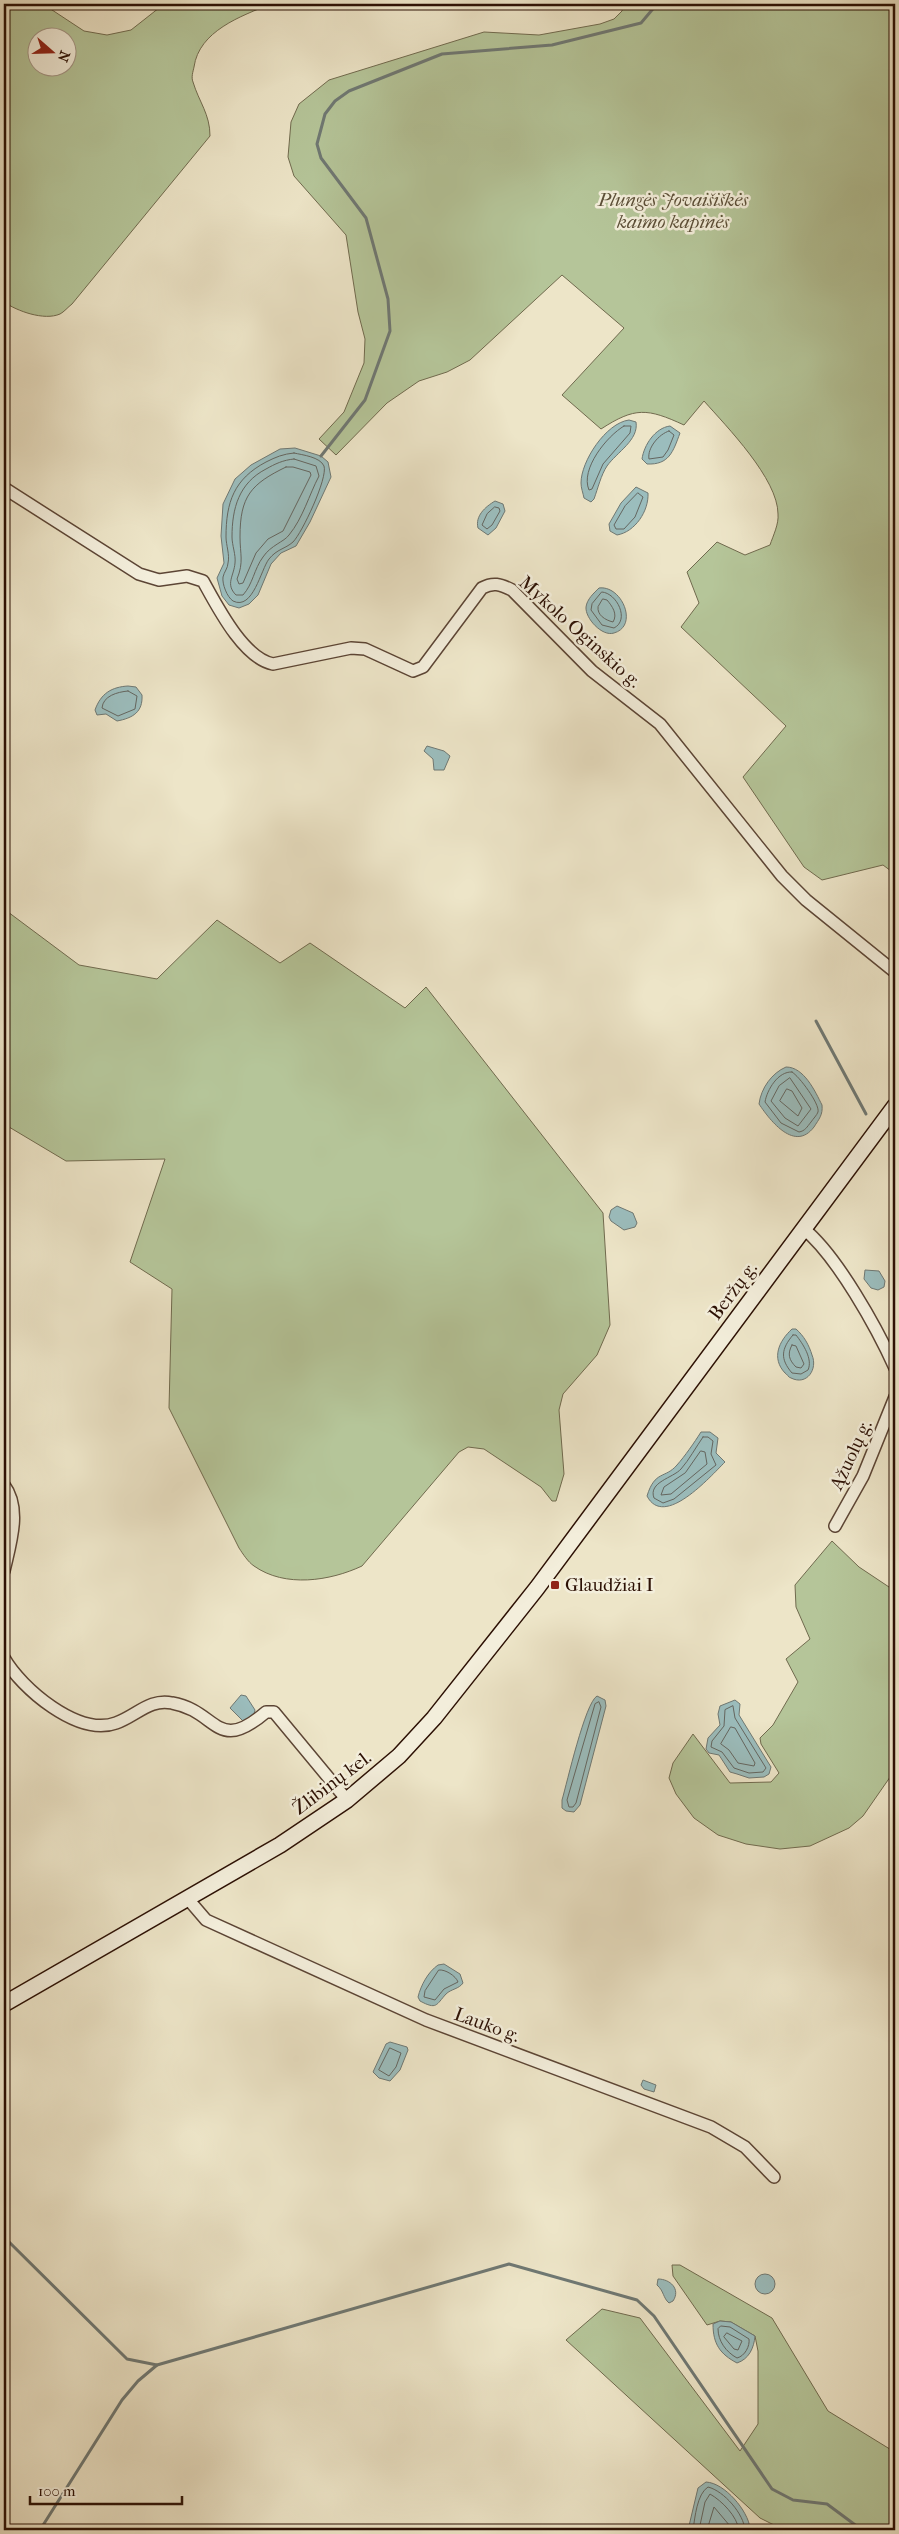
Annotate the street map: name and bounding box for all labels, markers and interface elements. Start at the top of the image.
north arrow [28,28,78,78]
text: N [54,48,74,65]
park label: Plungės Jovaišiškės kaimo kapinės [597,189,749,233]
street label: Mykolo Oginskio g. [514,571,646,693]
street label: Beržų g. [704,1258,762,1324]
street label: Ąžuolų g. [825,1417,877,1494]
place label: Glaudžiai I [565,1574,653,1596]
marker: Glaudžiai I [549,1579,561,1591]
street label: Žlibinų kel. [288,1746,376,1820]
street label: Lauko g. [451,2003,523,2047]
scale bar [30,2474,182,2506]
text: 100 m [38,2482,76,2500]

